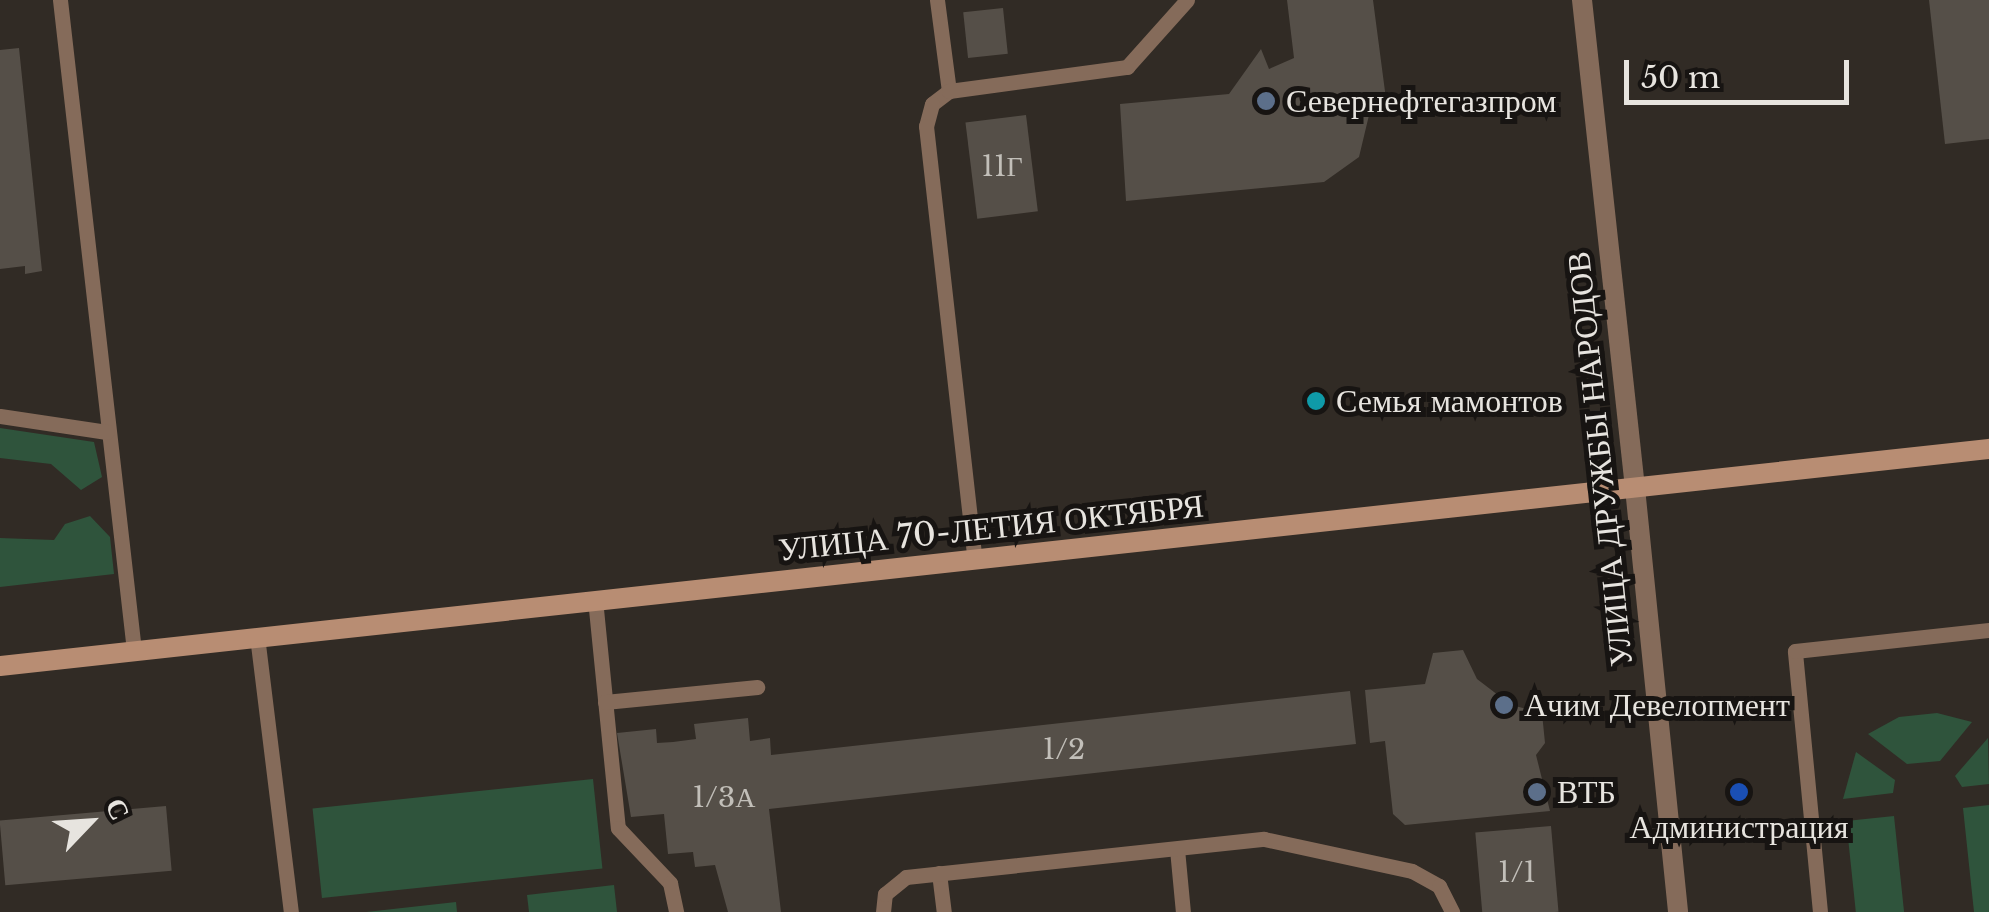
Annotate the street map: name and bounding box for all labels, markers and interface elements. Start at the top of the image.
scale bar [1629,40,1854,102]
text: 50 m [1641,59,1720,96]
place label: Севернефтегазпром [1286,82,1556,120]
marker: Севернефтегазпром [1255,90,1277,112]
house number: 11Г [981,150,1023,184]
street label: УЛИЦА ДРУЖБЫ НАРОДОВ [1559,250,1641,668]
place label: Семья мамонтов [1336,382,1563,420]
marker: Семья мамонтов [1305,390,1327,412]
street label: УЛИЦА 70-ЛЕТИЯ ОКТЯБРЯ [777,487,1205,569]
place label: Ачим Девелопмент [1524,686,1790,724]
marker: Ачим Девелопмент [1493,694,1515,716]
house number: 1/2 [1043,733,1085,767]
north arrow [40,772,140,872]
place label: ВТБ [1557,773,1616,811]
house number: 1/3А [693,781,755,815]
marker: ВТБ [1526,781,1548,803]
marker: Администрация [1728,781,1750,803]
text: С [98,793,138,826]
place label: Администрация [1630,808,1848,846]
house number: 1/1 [1498,856,1536,890]

